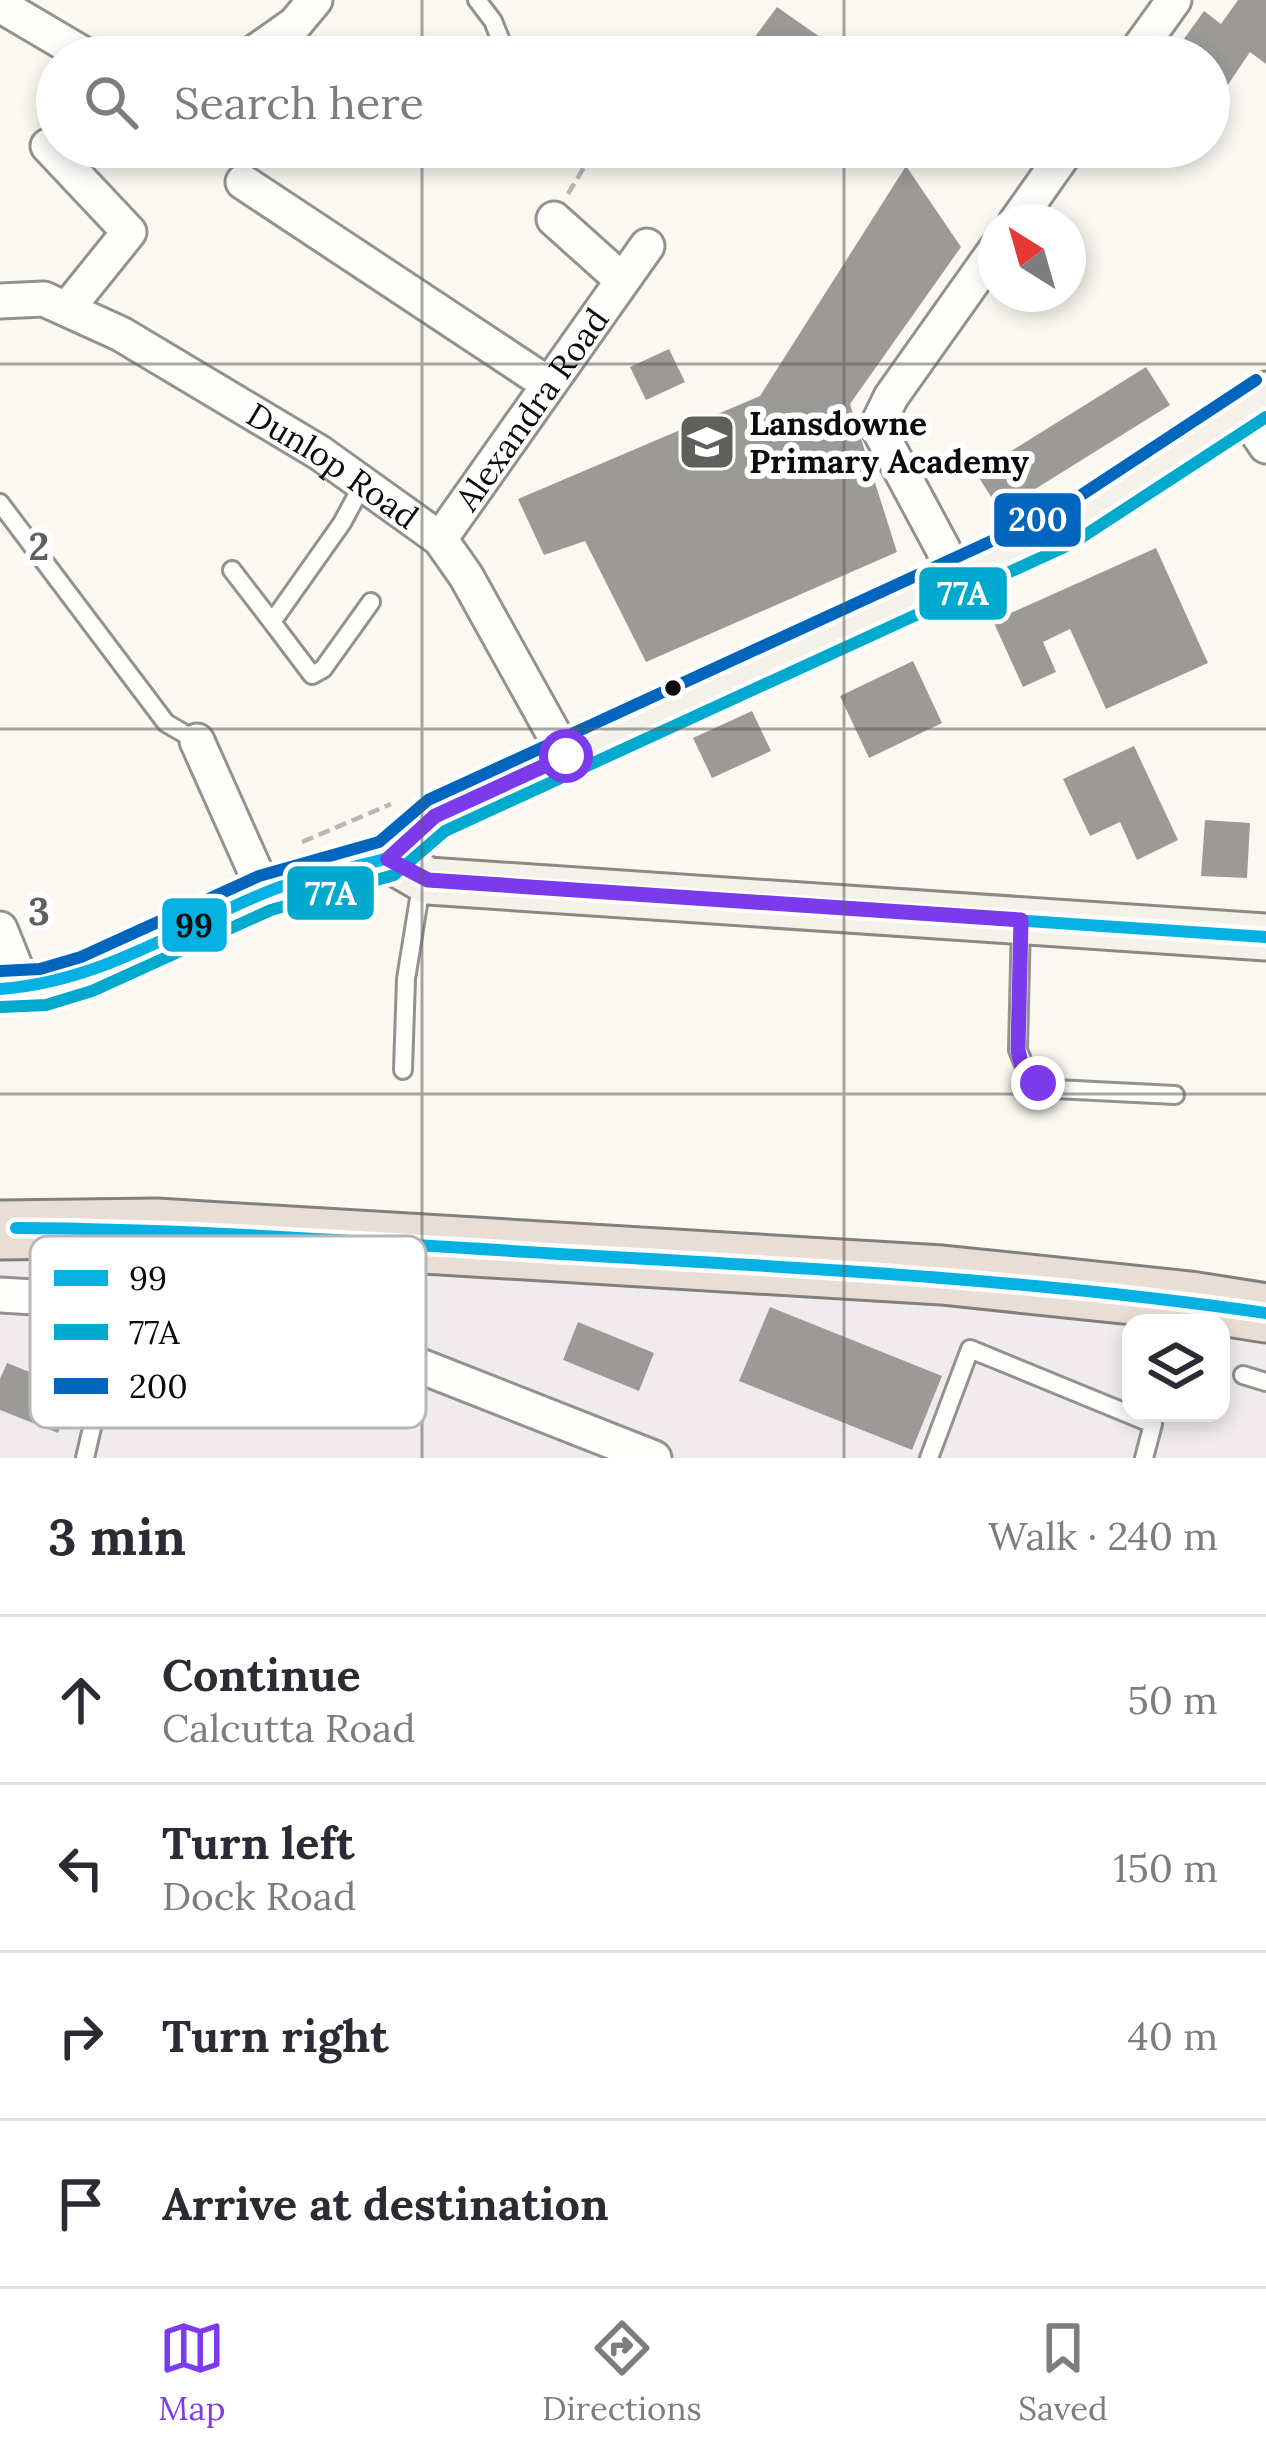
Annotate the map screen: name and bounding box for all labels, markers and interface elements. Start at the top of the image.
search box [36,36,1230,168]
icon: search [78,69,144,135]
text: Search here [174,74,424,131]
north arrow [978,204,1086,312]
street label: Alexandra Road [445,300,618,519]
street label: Dunlop Road [239,393,427,538]
place label: Lansdowne Primary Academy [749,402,1030,482]
school or university icon: Lansdowne Primary Academy [676,411,738,473]
line badge: 200 [992,491,1083,549]
text: 200 [1008,498,1068,540]
text: 2 [29,521,49,571]
line badge: 77A [917,565,1009,622]
text: 77A [937,572,989,614]
unlabelled marker [662,677,684,699]
route start [539,729,593,783]
line badge: 77A [285,864,376,922]
text: 77A [305,872,357,914]
text: 3 [28,886,50,936]
line badge: 99 [160,896,229,954]
text: 99 [175,904,213,946]
route end [1011,1056,1065,1110]
legend [30,1236,426,1428]
text: 99 [129,1257,167,1299]
text: 77A [129,1311,181,1353]
map controls [1122,1314,1230,1422]
button: layers [1122,1314,1230,1422]
text: 200 [129,1365,188,1407]
text: 3 min [48,1504,186,1569]
text: Walk · 240 m [988,1511,1218,1561]
text: Continue [162,1646,361,1703]
icon: ahead [48,1667,114,1733]
text: 50 m [1127,1675,1218,1725]
text: Calcutta Road [162,1703,415,1753]
text: Turn left [162,1814,355,1871]
icon: left [48,1835,114,1901]
text: 150 m [1113,1843,1218,1893]
text: Dock Road [162,1871,356,1921]
icon: right [48,2003,114,2069]
text: Turn right [162,2007,389,2064]
text: 40 m [1128,2011,1218,2061]
icon: arrive [48,2171,114,2237]
text: Arrive at destination [162,2175,609,2232]
tab: Map [158,2315,225,2429]
tab: Directions [542,2315,702,2429]
tab: Saved [1018,2315,1108,2429]

